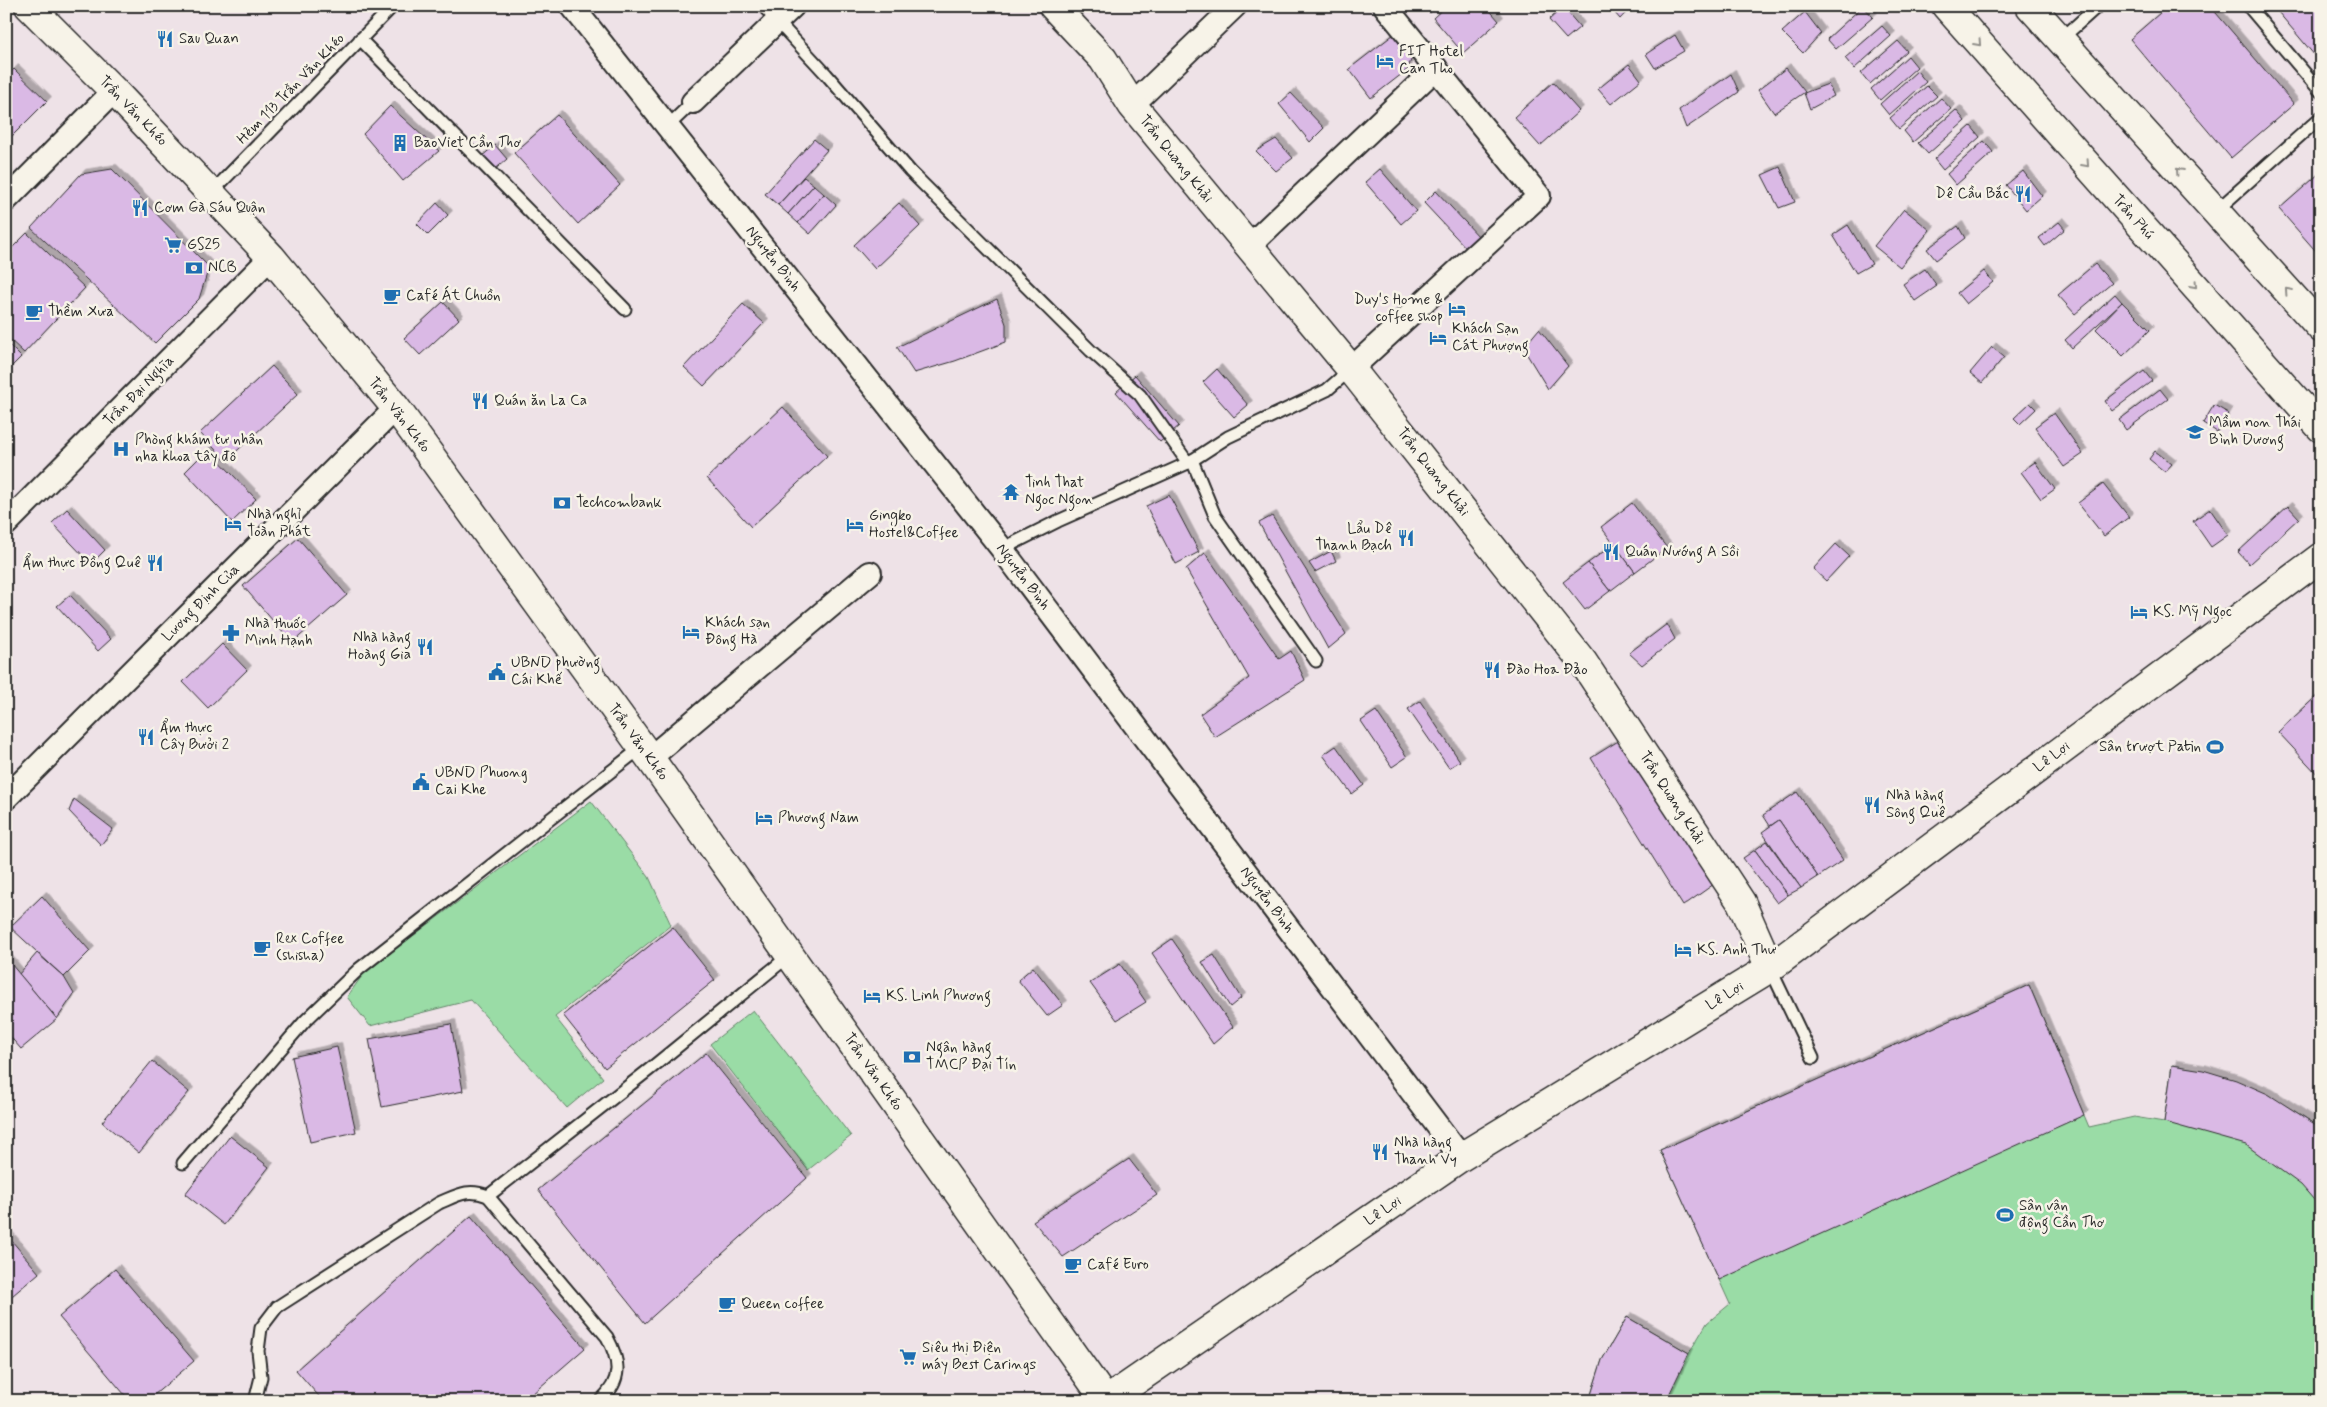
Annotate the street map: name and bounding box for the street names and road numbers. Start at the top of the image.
street label: Hẻm 113 Trần Văn Khéo [233,29,349,149]
street label: Trần Văn Khéo [94,71,172,151]
street label: Trần Quang Khải [1134,111,1218,207]
street label: Trần Phú [2108,190,2159,244]
street label: Nguyễn Bình [740,222,805,297]
street label: Trần Đại Nghĩa [99,351,180,432]
street label: Trần Văn Khéo [363,373,435,457]
street label: Trần Quang Khải [1392,424,1474,520]
street label: Nguyễn Bình [991,540,1055,615]
street label: Lương Định Của [158,560,245,647]
street label: Trần Văn Khéo [603,699,673,785]
street label: Lê Lợi [2030,737,2074,777]
street label: Trần Quang Khải [1634,747,1710,849]
street label: Nguyễn Bình [1235,863,1299,938]
street label: Lê Lợi [1702,977,1748,1015]
street label: Trần Văn Khéo [839,1029,907,1115]
street label: Lê Lợi [1360,1191,1406,1231]

